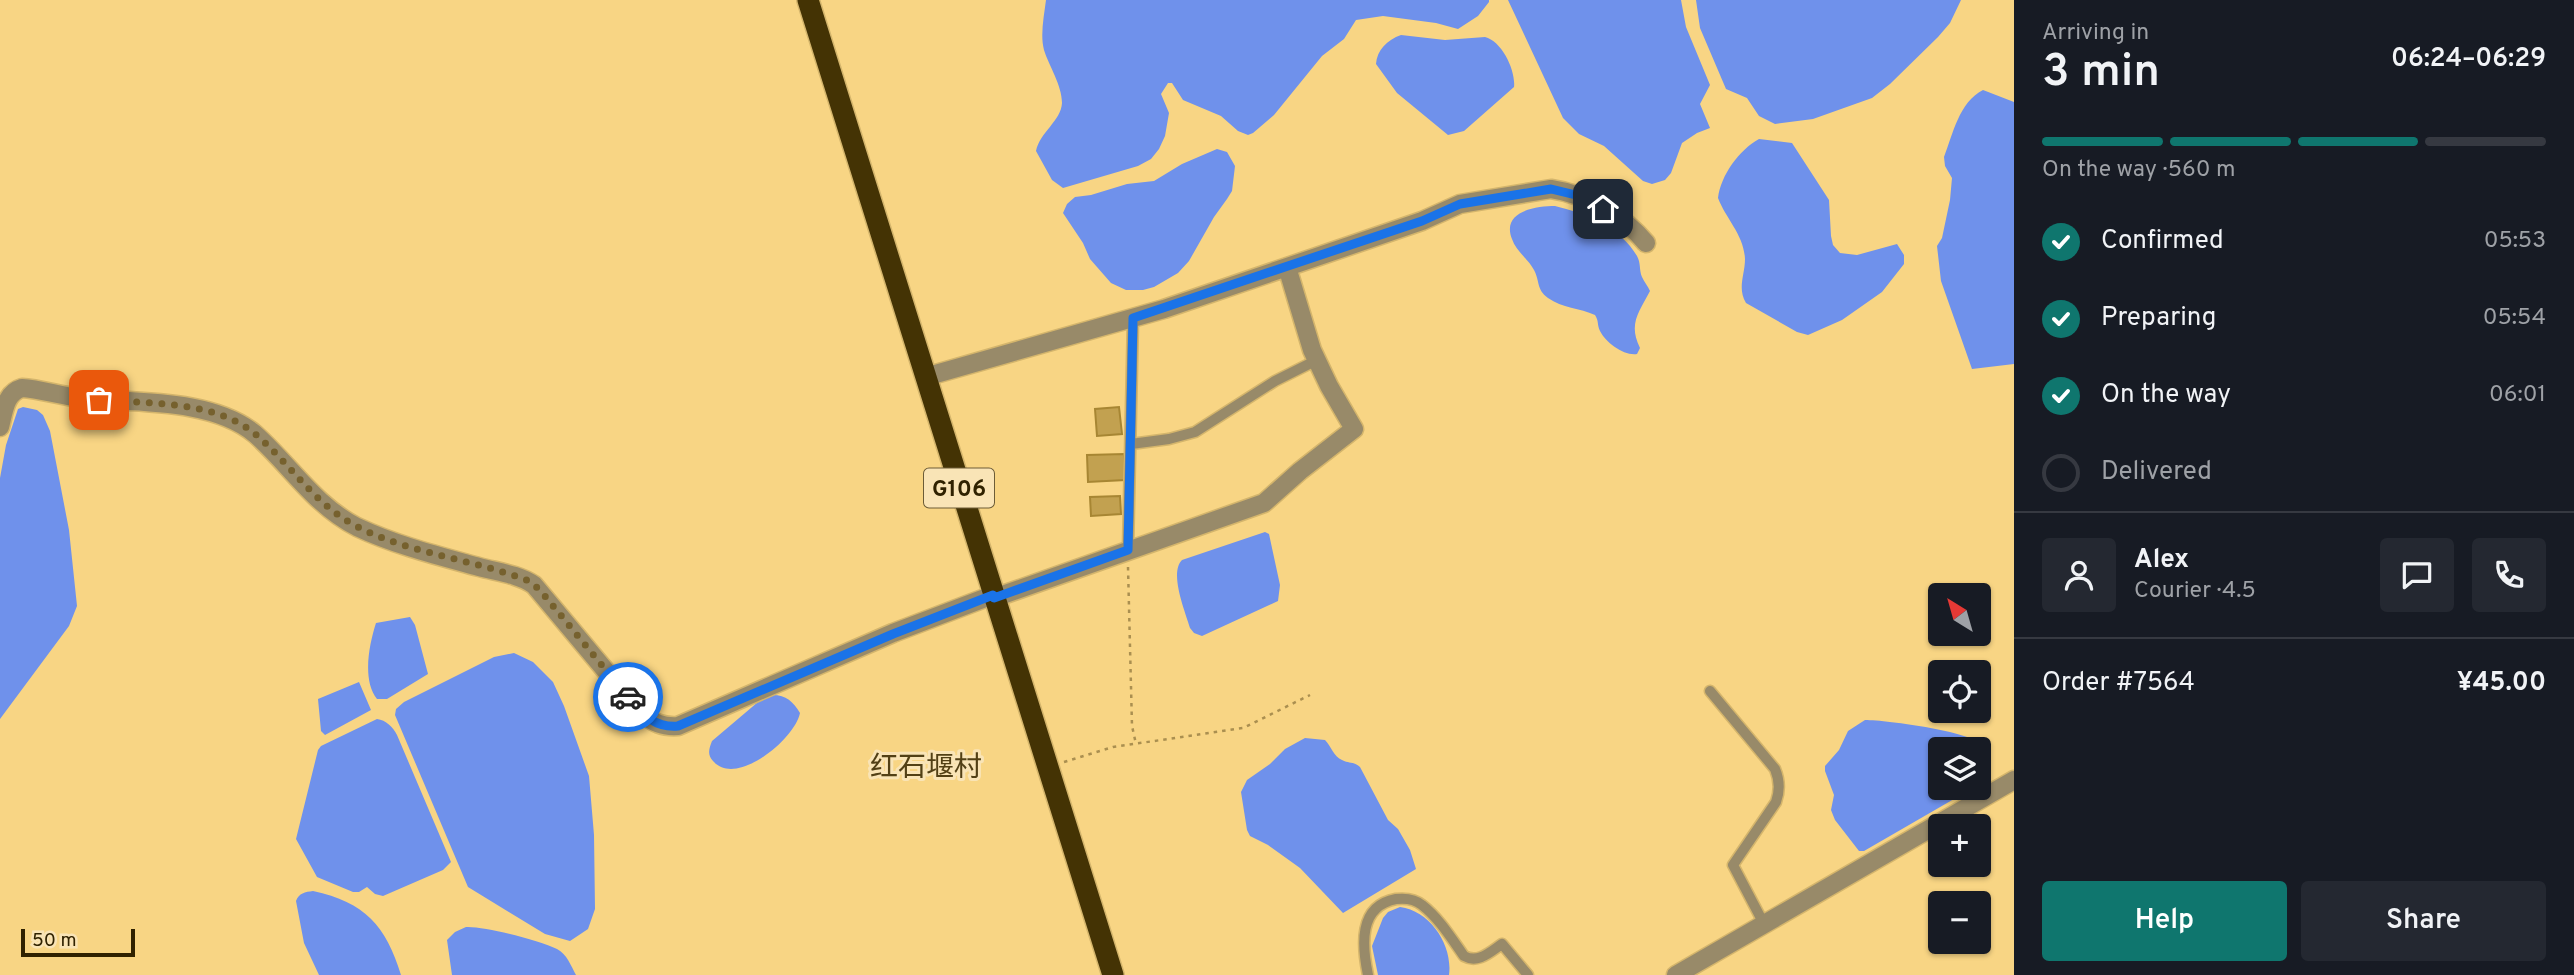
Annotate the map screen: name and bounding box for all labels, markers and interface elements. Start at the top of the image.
text: Arriving in [2042,19,2149,48]
text: 06:24–06:29 [2391,43,2546,76]
text: 3 min [2042,44,2160,103]
text: On the way · 560 m [2042,156,2235,185]
pin [1573,179,1633,239]
icon: home [1584,190,1622,228]
icon: check [2042,223,2080,261]
text: Confirmed [2101,225,2224,258]
text: 05:53 [2484,227,2546,256]
icon: check [2042,300,2080,338]
text: Preparing [2101,302,2216,335]
text: 05:54 [2483,304,2546,333]
pin [69,370,129,430]
icon: check [2042,377,2080,415]
text: On the way [2101,379,2231,412]
icon: bag [80,381,118,419]
text: 06:01 [2489,381,2546,410]
text: Delivered [2101,456,2212,489]
road number: G106 [924,468,994,508]
button: person [2042,538,2116,612]
button: chat [2380,538,2454,612]
button: phone [2472,538,2546,612]
text: Alex [2134,544,2189,577]
text: Courier · 4.5 [2134,577,2256,606]
north arrow [1928,583,1992,646]
map controls [1928,583,1991,954]
button: locate [1928,660,1991,723]
courier [593,662,663,732]
text: Order #7564 [2042,667,2195,700]
text: ¥45.00 [2457,667,2546,700]
icon: car [609,678,647,716]
button: layers [1928,737,1991,800]
district label: 红石堰村 [870,751,982,787]
button: + [1928,814,1991,877]
button: Help [2042,881,2287,961]
button: Share [2301,881,2546,961]
button: − [1928,891,1991,954]
scale bar [21,926,135,958]
text: 50 m [32,929,77,953]

